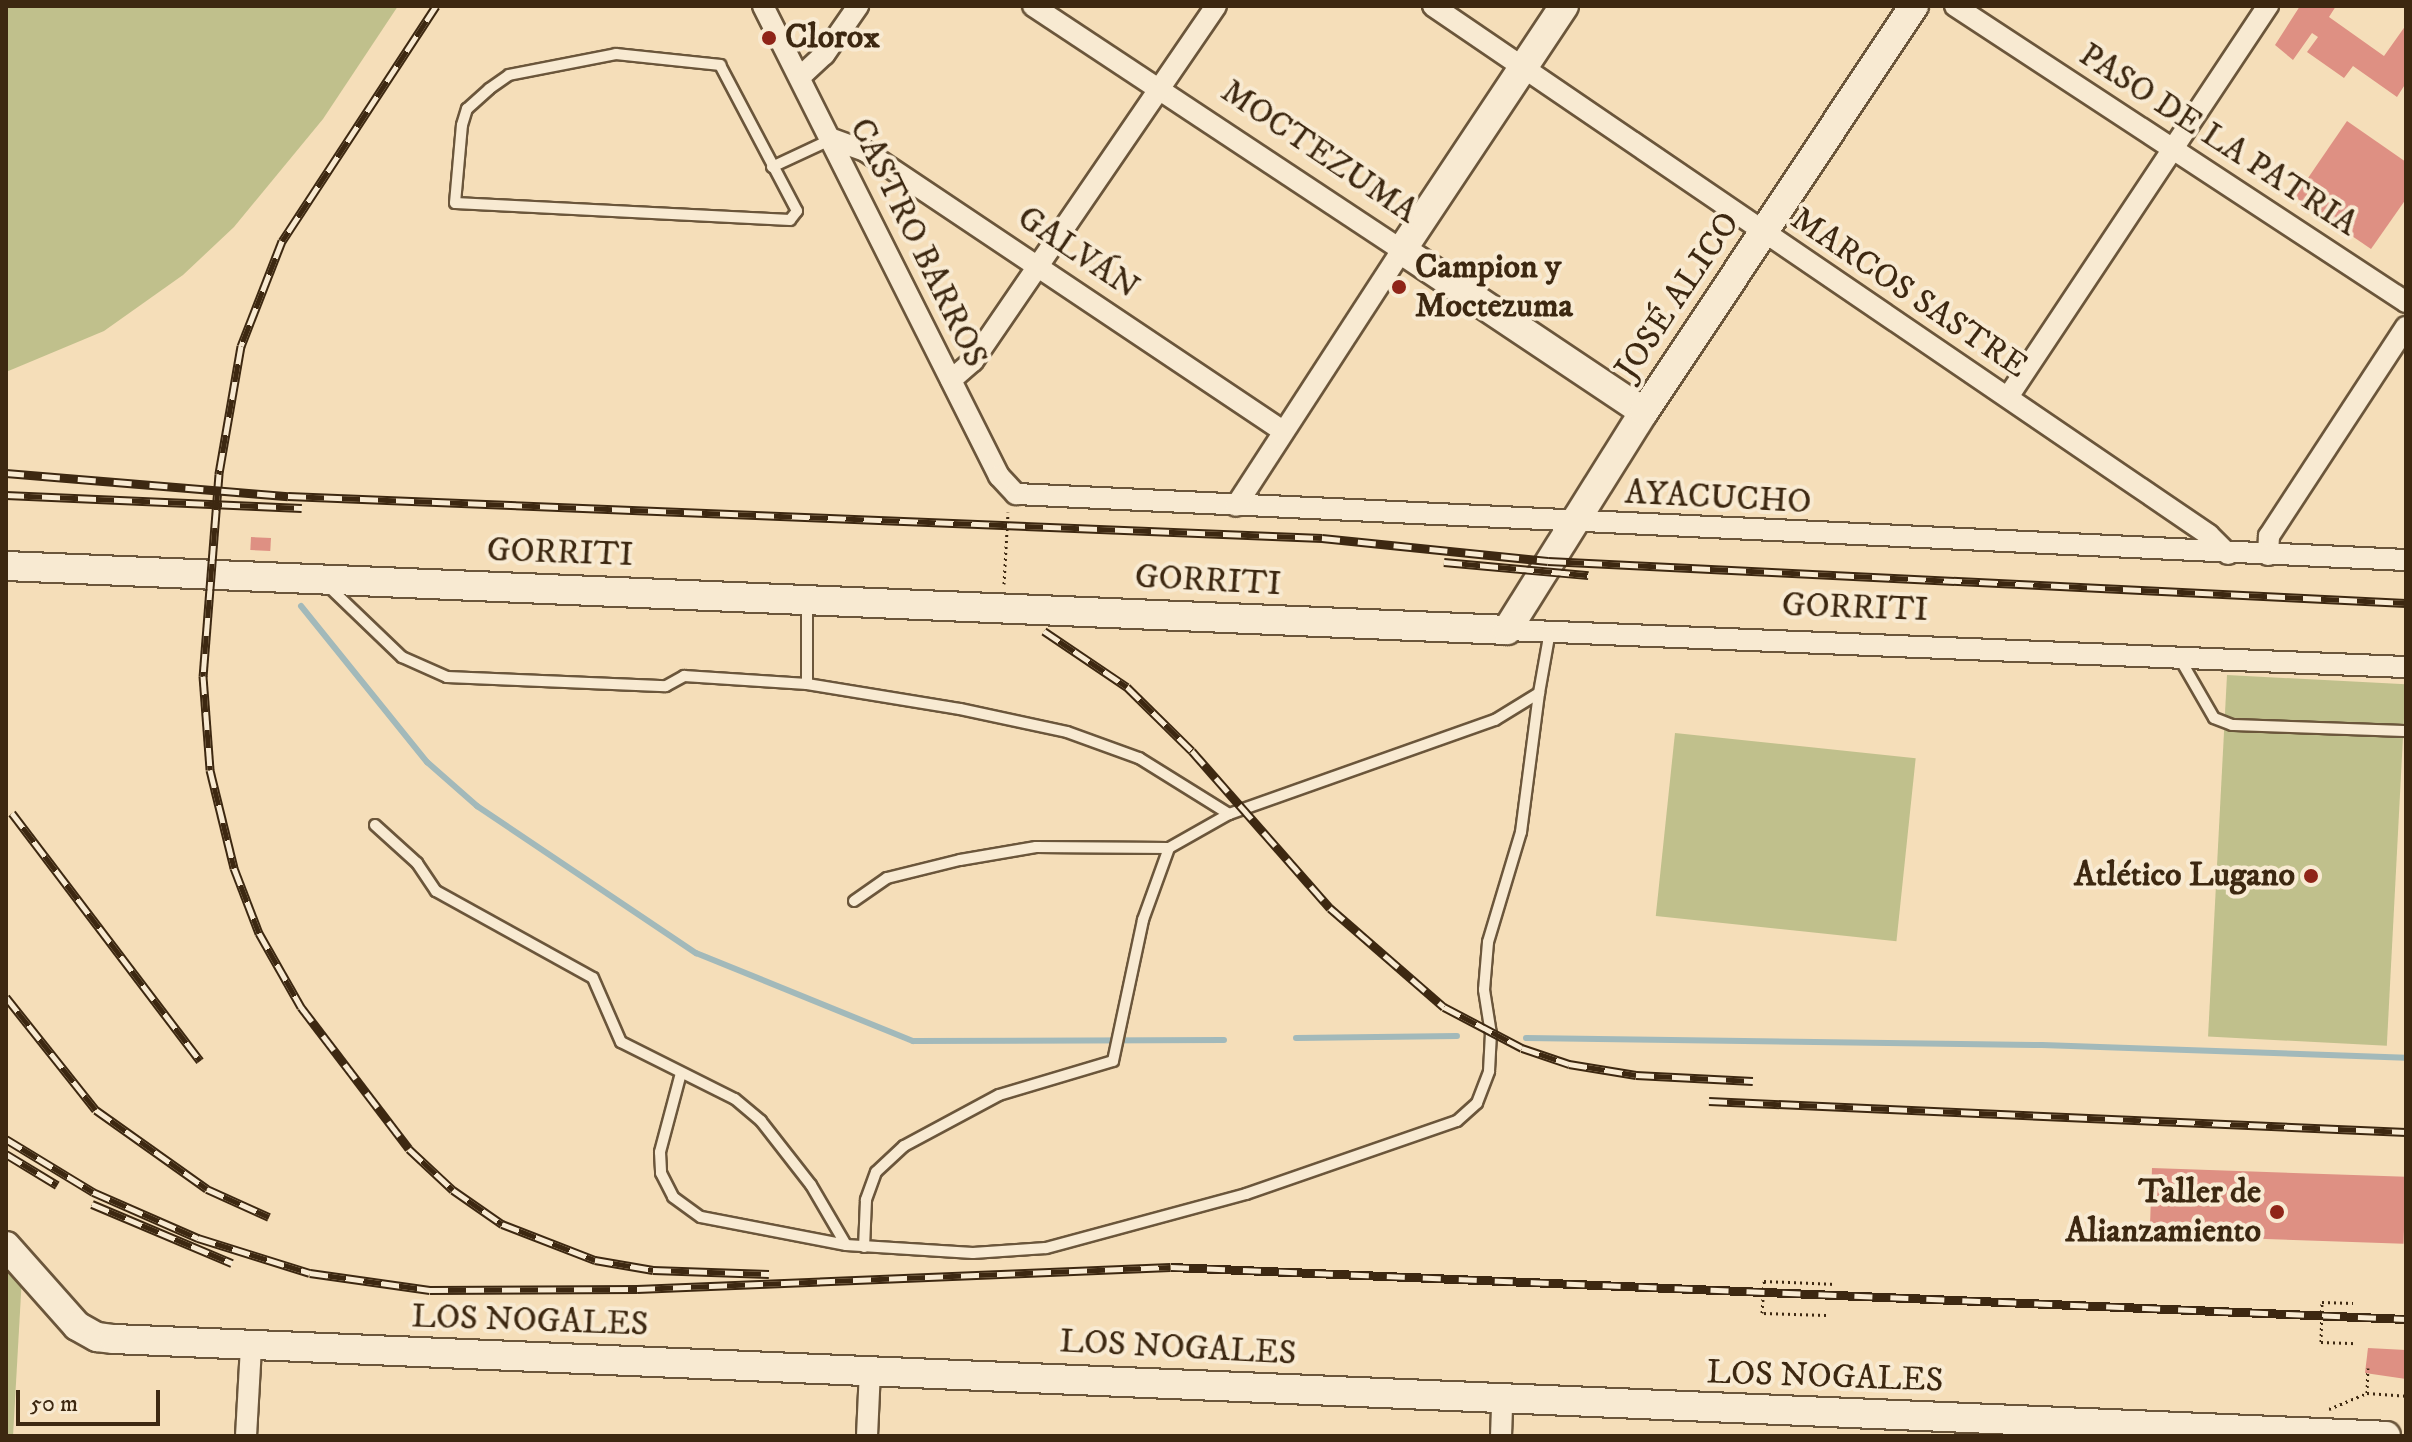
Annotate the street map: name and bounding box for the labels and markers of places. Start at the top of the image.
place label: Clorox [785,18,880,58]
marker: Clorox [760,29,778,47]
place label: Campion y Moctezuma [1415,247,1573,326]
marker: Campion y Moctezuma [1390,278,1408,296]
place label: Atlético Lugano [2074,856,2295,896]
marker: Atlético Lugano [2302,867,2320,885]
place label: Taller de Alianzamiento [2066,1172,2261,1252]
marker: Taller de Alianzamiento [2268,1203,2286,1221]

